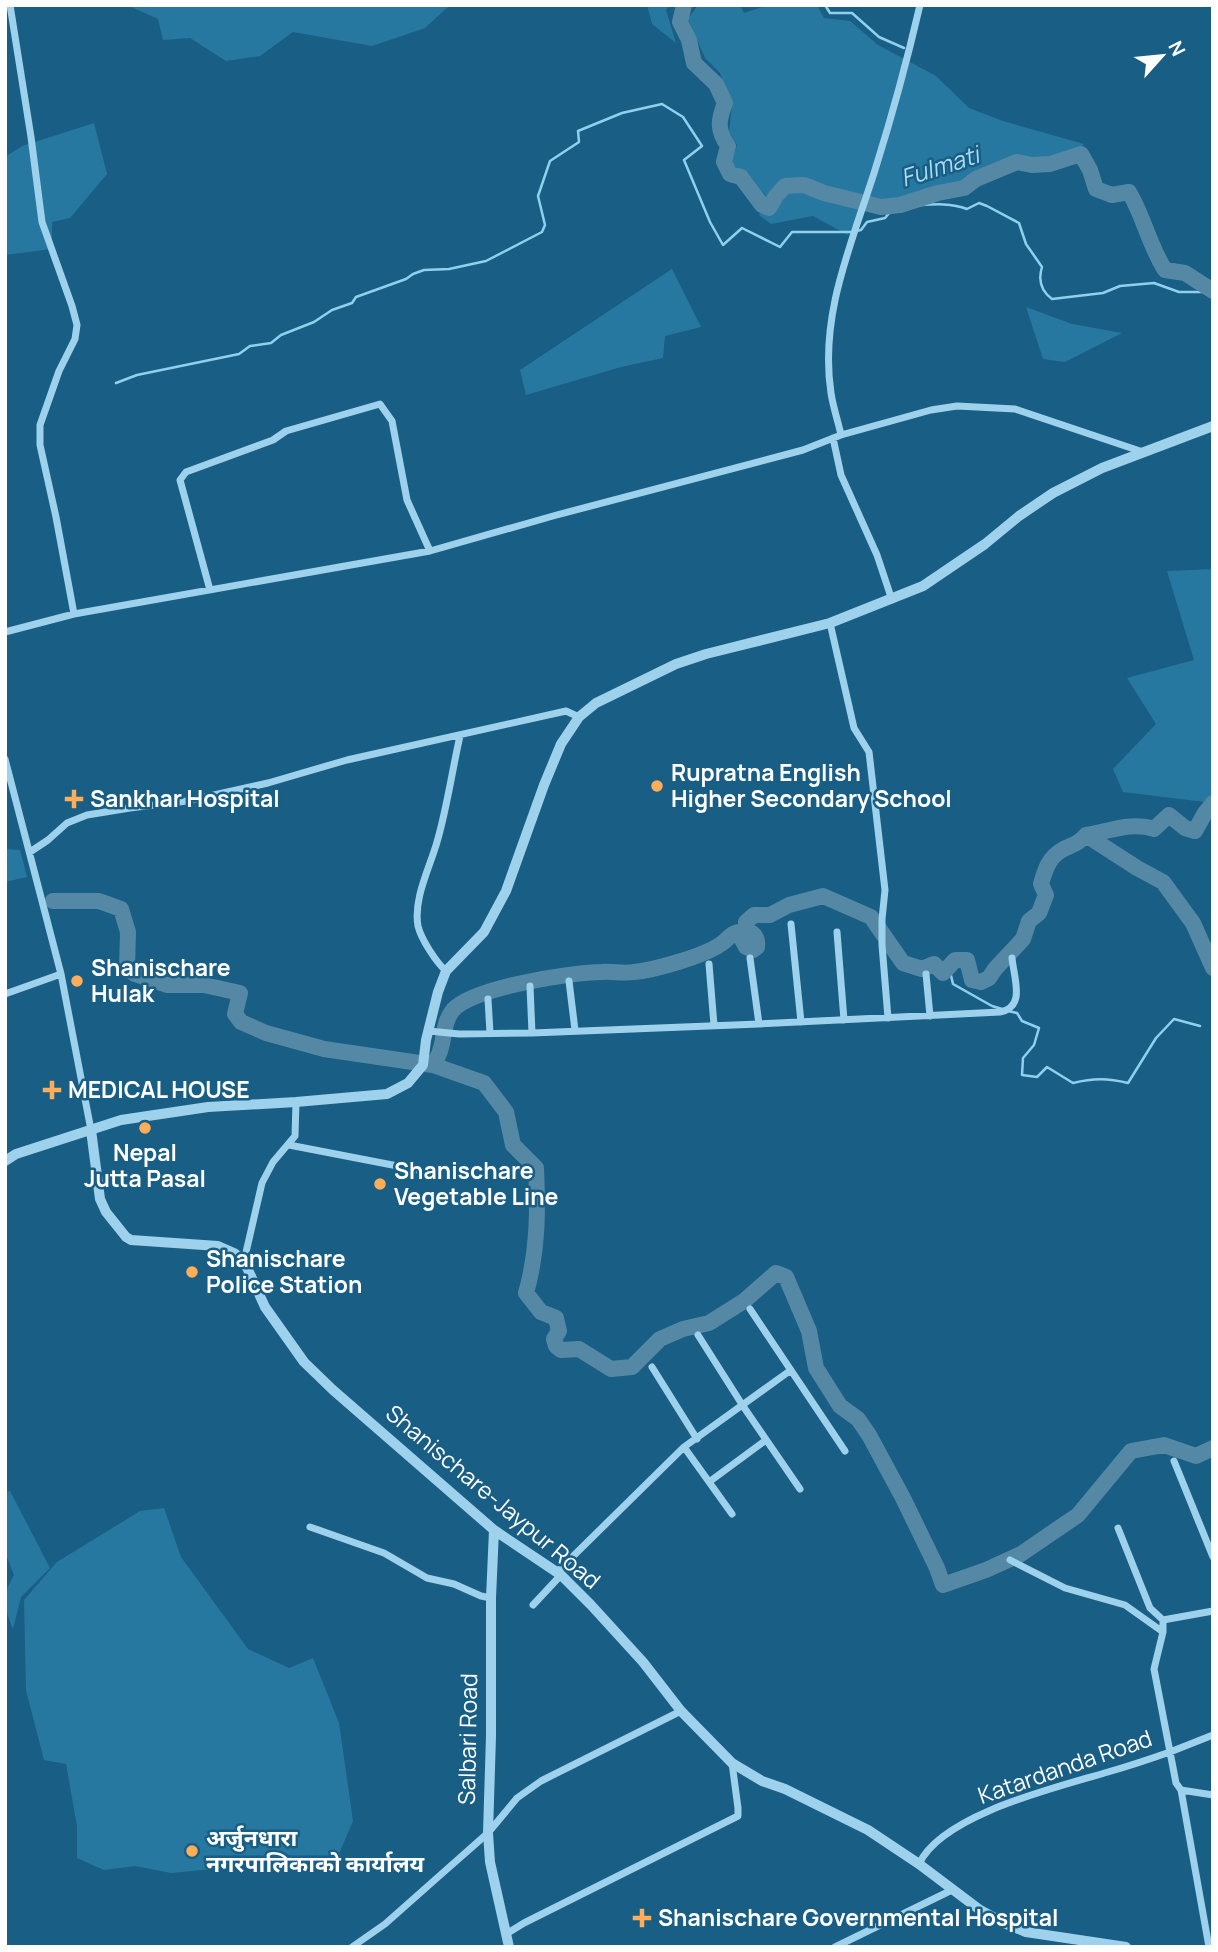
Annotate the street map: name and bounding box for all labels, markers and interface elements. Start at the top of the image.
north arrow [1127,21,1197,91]
text: N [1162,36,1192,60]
water label: Fulmati [896,136,986,194]
place label: Rupratna English Higher Secondary School [671,756,952,814]
marker: Rupratna English Higher Secondary School [649,778,665,794]
place label: Sankhar Hospital [90,782,280,814]
marker: Sankhar Hospital [64,789,84,809]
place label: Shanischare Hulak [91,951,231,1009]
marker: Shanischare Hulak [69,973,85,989]
place label: MEDICAL HOUSE [68,1073,250,1105]
marker: MEDICAL HOUSE [42,1080,62,1100]
marker: Nepal Jutta Pasal [137,1120,153,1136]
place label: Nepal Jutta Pasal [84,1136,206,1194]
place label: Shanischare Vegetable Line [394,1154,558,1212]
marker: Shanischare Vegetable Line [372,1176,388,1192]
place label: Shanischare Police Station [206,1242,362,1300]
marker: Shanischare Police Station [184,1264,200,1280]
street label: Shanischare-Jaypur Road [380,1397,608,1596]
street label: Salbari Road [450,1673,484,1805]
street label: Katardanda Road [973,1721,1156,1811]
place label: अर्जुनधारा नगरपालिकाको कार्यालय [206,1821,425,1879]
marker: अर्जुनधारा नगरपालिकाको कार्यालय [184,1843,200,1859]
place label: Shanischare Governmental Hospital [658,1901,1058,1933]
marker: Shanischare Governmental Hospital [632,1908,652,1928]

